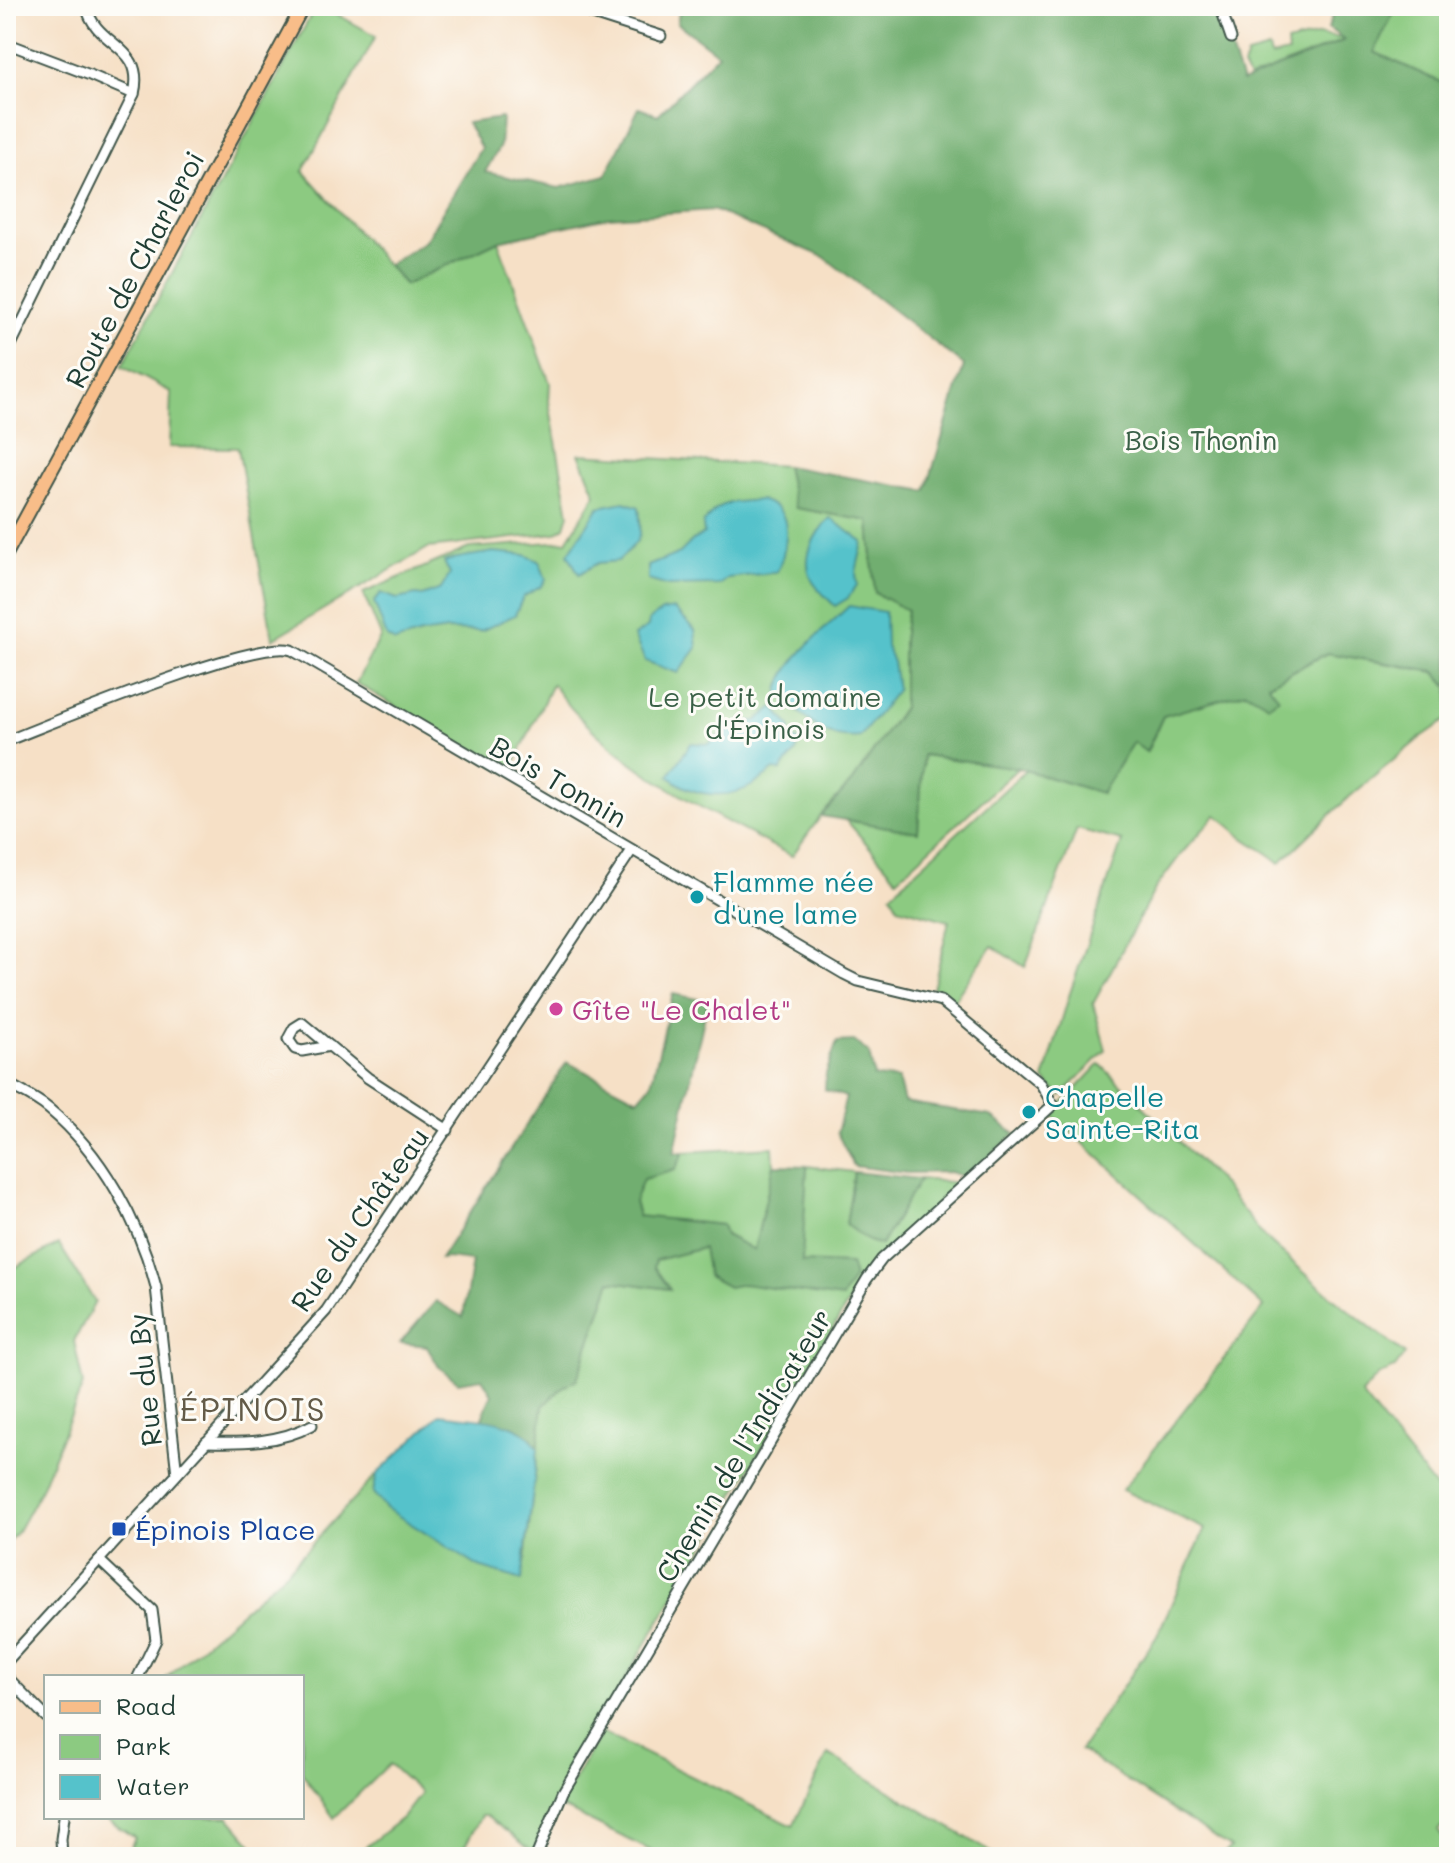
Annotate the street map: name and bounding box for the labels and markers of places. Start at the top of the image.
place label: Flamme née d'une lame [713,863,874,931]
marker: Flamme née d'une lame [688,888,706,906]
place label: Gîte "Le Chalet" [572,991,791,1027]
marker: Gîte "Le Chalet" [547,1000,565,1018]
place label: Chapelle Sainte-Rita [1045,1078,1200,1146]
marker: Chapelle Sainte-Rita [1020,1103,1038,1121]
place label: Épinois Place [135,1511,316,1547]
marker: Épinois Place [110,1520,128,1538]

